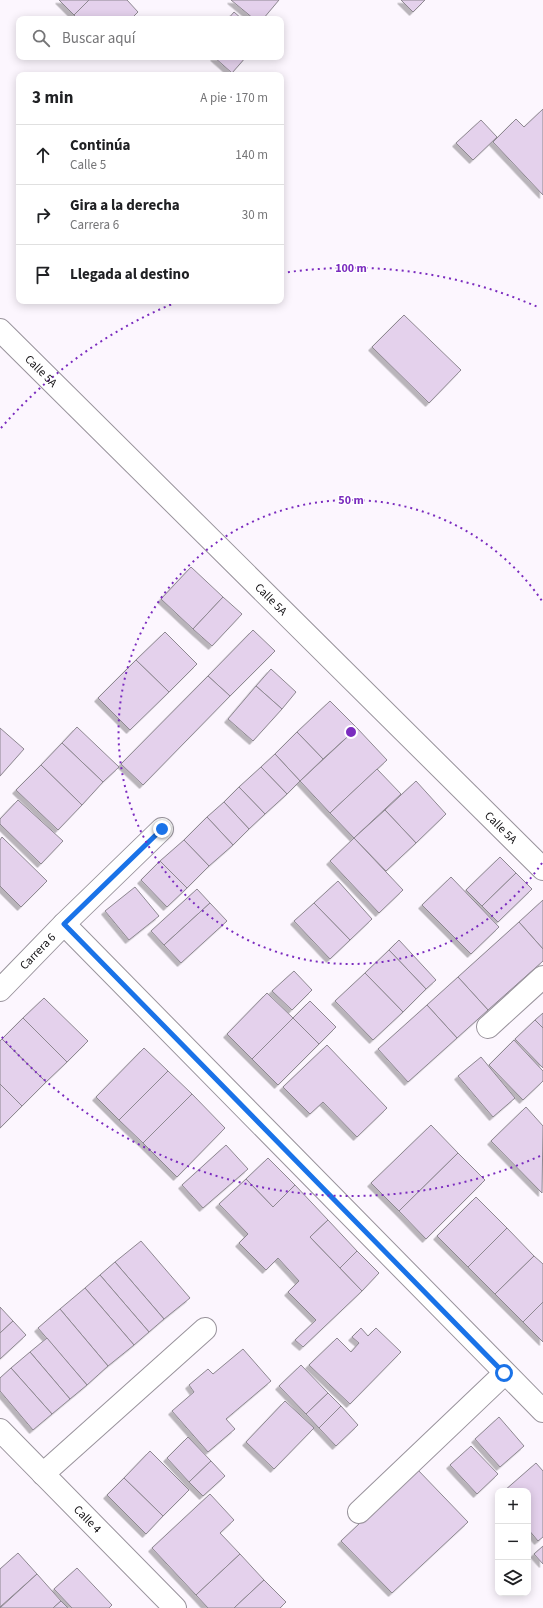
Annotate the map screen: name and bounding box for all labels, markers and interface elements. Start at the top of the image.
search box [16,16,284,60]
icon: search [30,27,52,49]
text: Buscar aquí [62,28,135,49]
text: 3 min [32,86,73,110]
text: A pie · 170 m [200,89,268,107]
text: Continúa [70,135,131,156]
icon: ahead [32,144,54,166]
text: 140 m [235,146,268,164]
text: Calle 5 [70,156,106,174]
text: Gira a la derecha [70,195,180,216]
icon: right [32,204,54,226]
text: 30 m [242,206,268,224]
text: Carrera 6 [70,216,119,234]
text: 100 m [335,260,367,277]
icon: arrive [32,264,54,286]
text: Llegada al destino [70,264,190,285]
street label: Calle 5A [21,351,62,391]
text: 50 m [338,492,364,509]
street label: Calle 5A [251,579,292,620]
centre of rings [344,725,358,739]
street label: Calle 5A [481,807,522,848]
route end [153,820,171,838]
street label: Carrera 6 [16,929,60,973]
route start [495,1364,513,1382]
map controls [495,1488,531,1596]
button: + [495,1488,531,1524]
street label: Calle 4 [70,1501,105,1537]
button: − [495,1524,531,1560]
button: layers [495,1560,531,1596]

